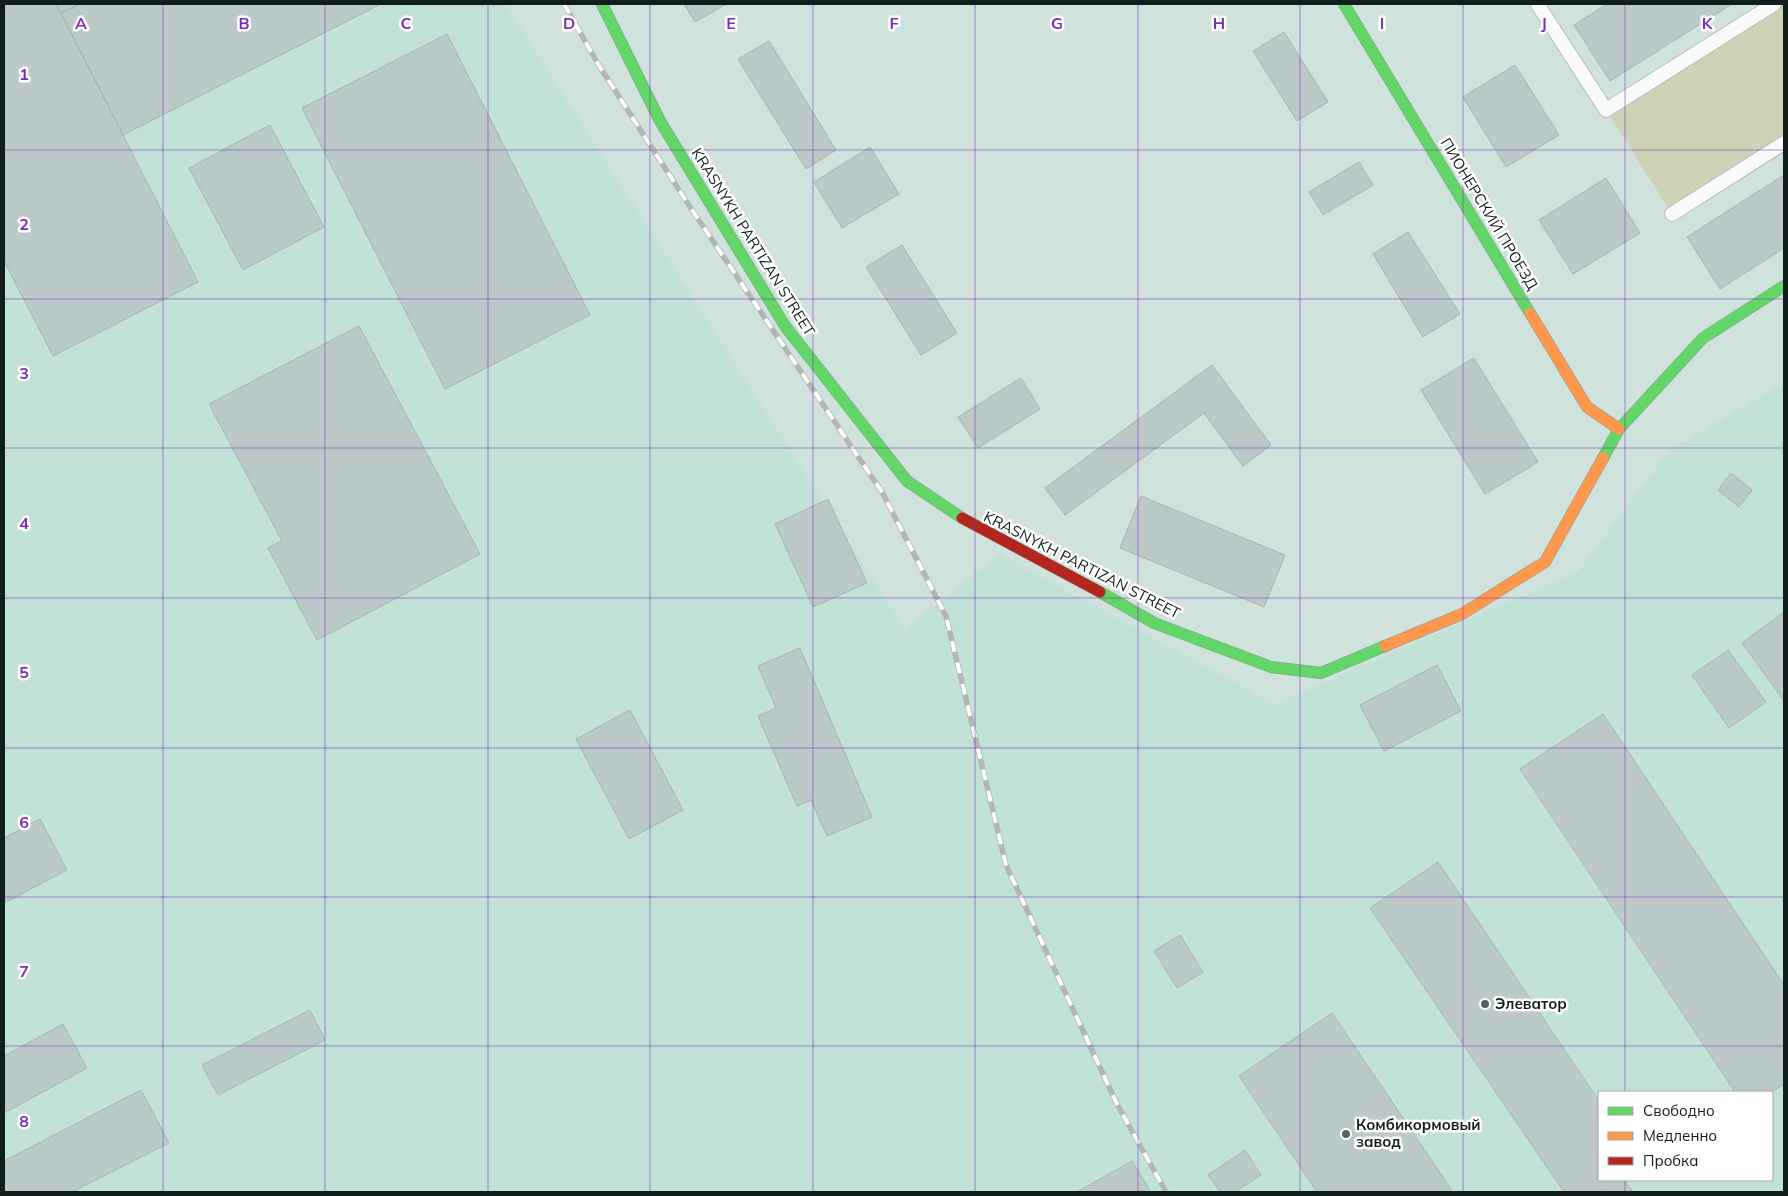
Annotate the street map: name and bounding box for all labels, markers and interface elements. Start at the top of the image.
text: A [75,13,87,33]
text: B [238,13,250,33]
text: C [401,13,412,33]
text: D [563,13,575,33]
text: E [726,13,736,33]
text: F [889,13,899,33]
text: G [1051,13,1063,33]
text: H [1213,13,1225,33]
text: I [1380,13,1384,33]
text: J [1541,13,1547,33]
text: K [1702,13,1714,33]
text: 1 [19,64,29,84]
street label: ПИОНЕРСКИЙ ПРОЕЗД [1436,134,1542,293]
street label: KRASNYKH PARTIZAN STREET [688,144,819,339]
text: 2 [19,214,29,234]
text: 3 [19,363,29,383]
street label: KRASNYKH PARTIZAN STREET [981,507,1184,623]
text: 4 [19,513,29,533]
text: 5 [19,662,29,682]
text: 6 [19,812,29,832]
text: 7 [19,961,29,981]
place label: Элеватор [1495,994,1567,1013]
marker: Элеватор [1479,998,1491,1010]
legend [1598,1091,1773,1181]
text: Свободно [1643,1101,1715,1120]
text: 8 [19,1111,29,1131]
place label: Комбикормовый завод [1356,1115,1481,1151]
text: Медленно [1643,1126,1717,1145]
marker: Комбикормовый завод [1340,1128,1352,1140]
text: Пробка [1643,1151,1698,1170]

